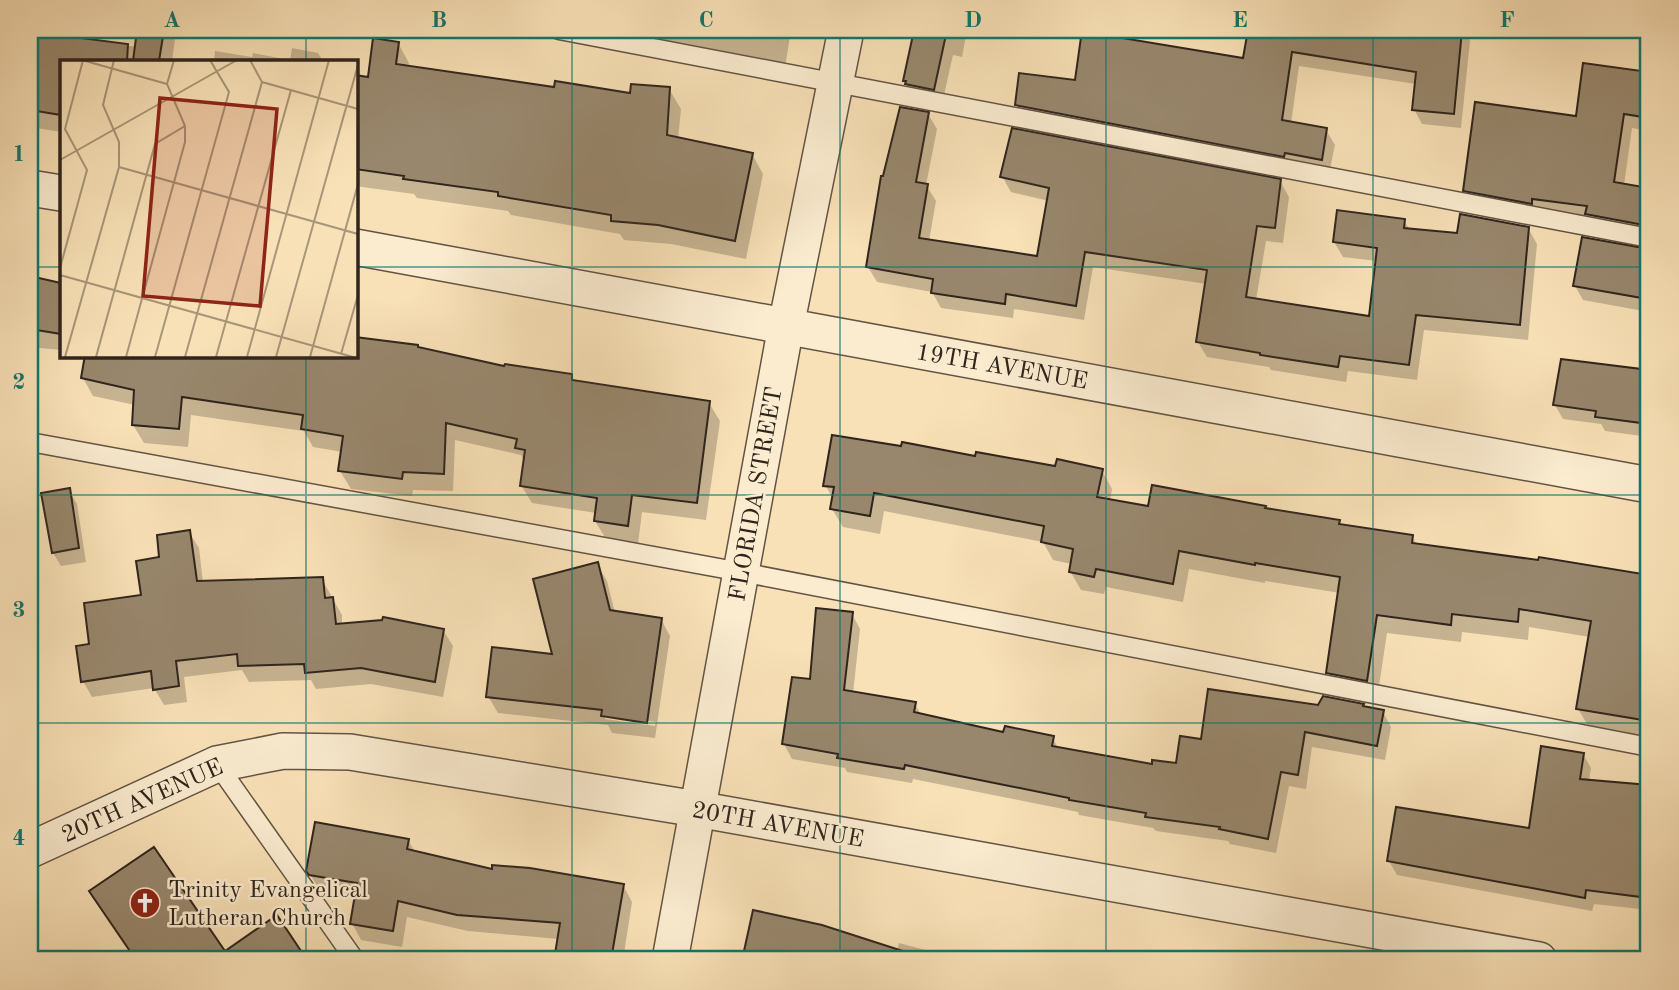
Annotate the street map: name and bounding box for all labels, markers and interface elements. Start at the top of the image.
text: A [163,9,181,32]
text: B [431,9,447,32]
text: C [698,9,714,32]
text: D [964,9,982,32]
text: E [1232,9,1248,32]
text: F [1499,9,1515,32]
inset map [60,60,357,357]
text: 1 [12,143,26,166]
street label: 19TH AVENUE [914,341,1089,395]
text: 2 [12,371,26,394]
street label: FLORIDA STREET [726,385,788,604]
text: 3 [12,599,26,622]
street label: 20TH AVENUE [59,756,227,848]
street label: 20TH AVENUE [690,799,865,853]
text: 4 [12,827,26,850]
place label: Trinity Evangelical Lutheran Church [168,879,368,931]
church icon: Trinity Evangelical Lutheran Church [128,886,162,920]

